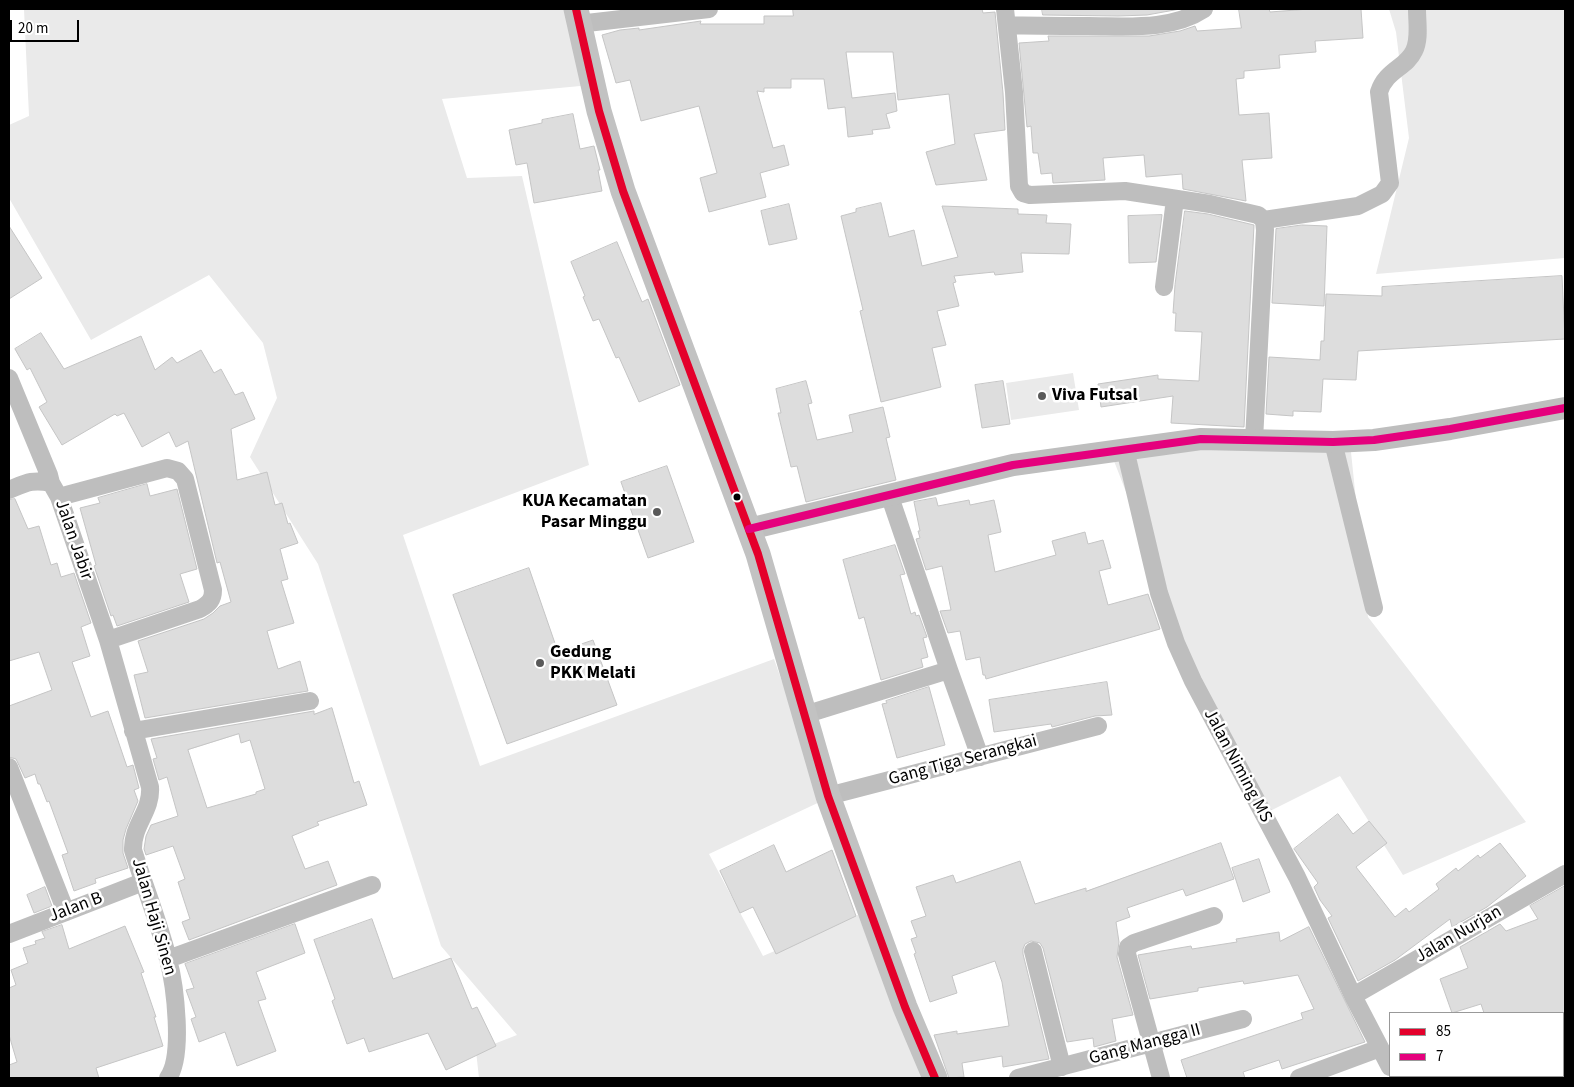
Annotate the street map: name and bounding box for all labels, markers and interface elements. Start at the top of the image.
scale bar [12,10,81,42]
text: 20 m [18,18,48,39]
place label: Viva Futsal [1052,385,1138,407]
marker: Viva Futsal [1036,390,1048,402]
place label: KUA Kecamatan Pasar Minggu [522,491,647,534]
unlabelled marker [732,492,742,502]
street label: Jalan Jabir [49,497,97,583]
marker: KUA Kecamatan Pasar Minggu [651,506,663,518]
place label: Gedung PKK Melati [550,642,636,684]
marker: Gedung PKK Melati [534,657,546,669]
street label: Jalan Niming MS [1198,706,1276,826]
street label: Gang Tiga Serangkai [886,731,1040,791]
street label: Jalan Haji Sinen [126,856,180,978]
street label: Jalan B [46,888,106,928]
street label: Jalan Nurjan [1412,902,1506,968]
legend [1389,1012,1564,1077]
street label: Gang Mangga II [1087,1020,1203,1070]
text: 85 [1436,1021,1451,1042]
text: 7 [1436,1046,1443,1067]

